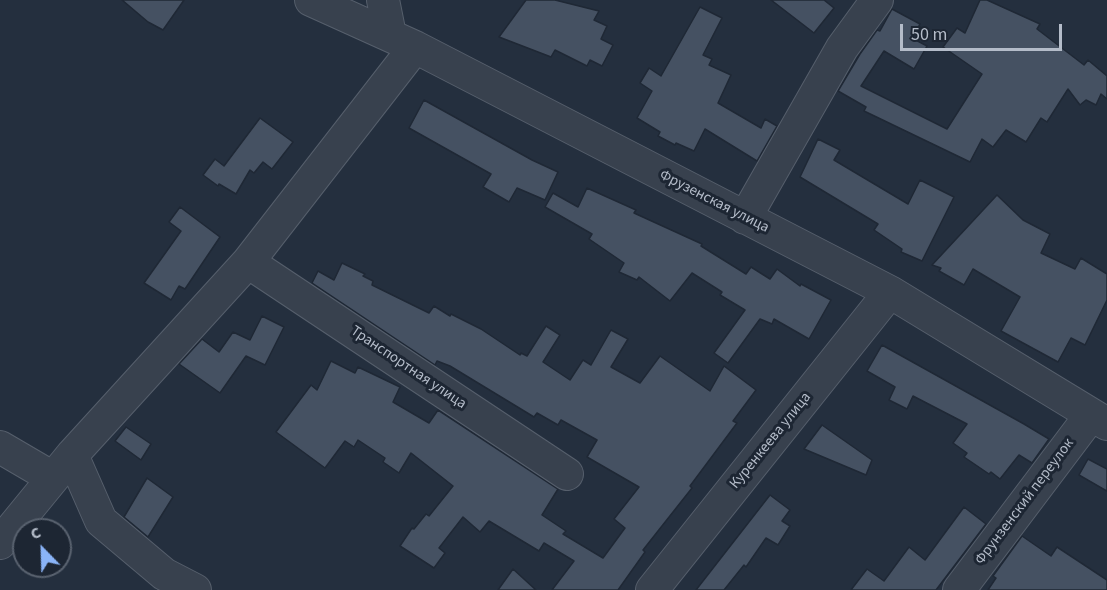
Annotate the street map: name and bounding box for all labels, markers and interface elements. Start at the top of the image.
scale bar [903,12,1065,50]
text: 50 m [911,22,947,47]
street label: Фрузенская улица [656,167,772,237]
street label: Транспортная улица [347,323,469,413]
street label: Куренкеева улица [727,389,815,493]
street label: Фрунзенский переулок [972,435,1078,569]
north arrow [12,518,72,578]
text: С [27,521,44,545]

